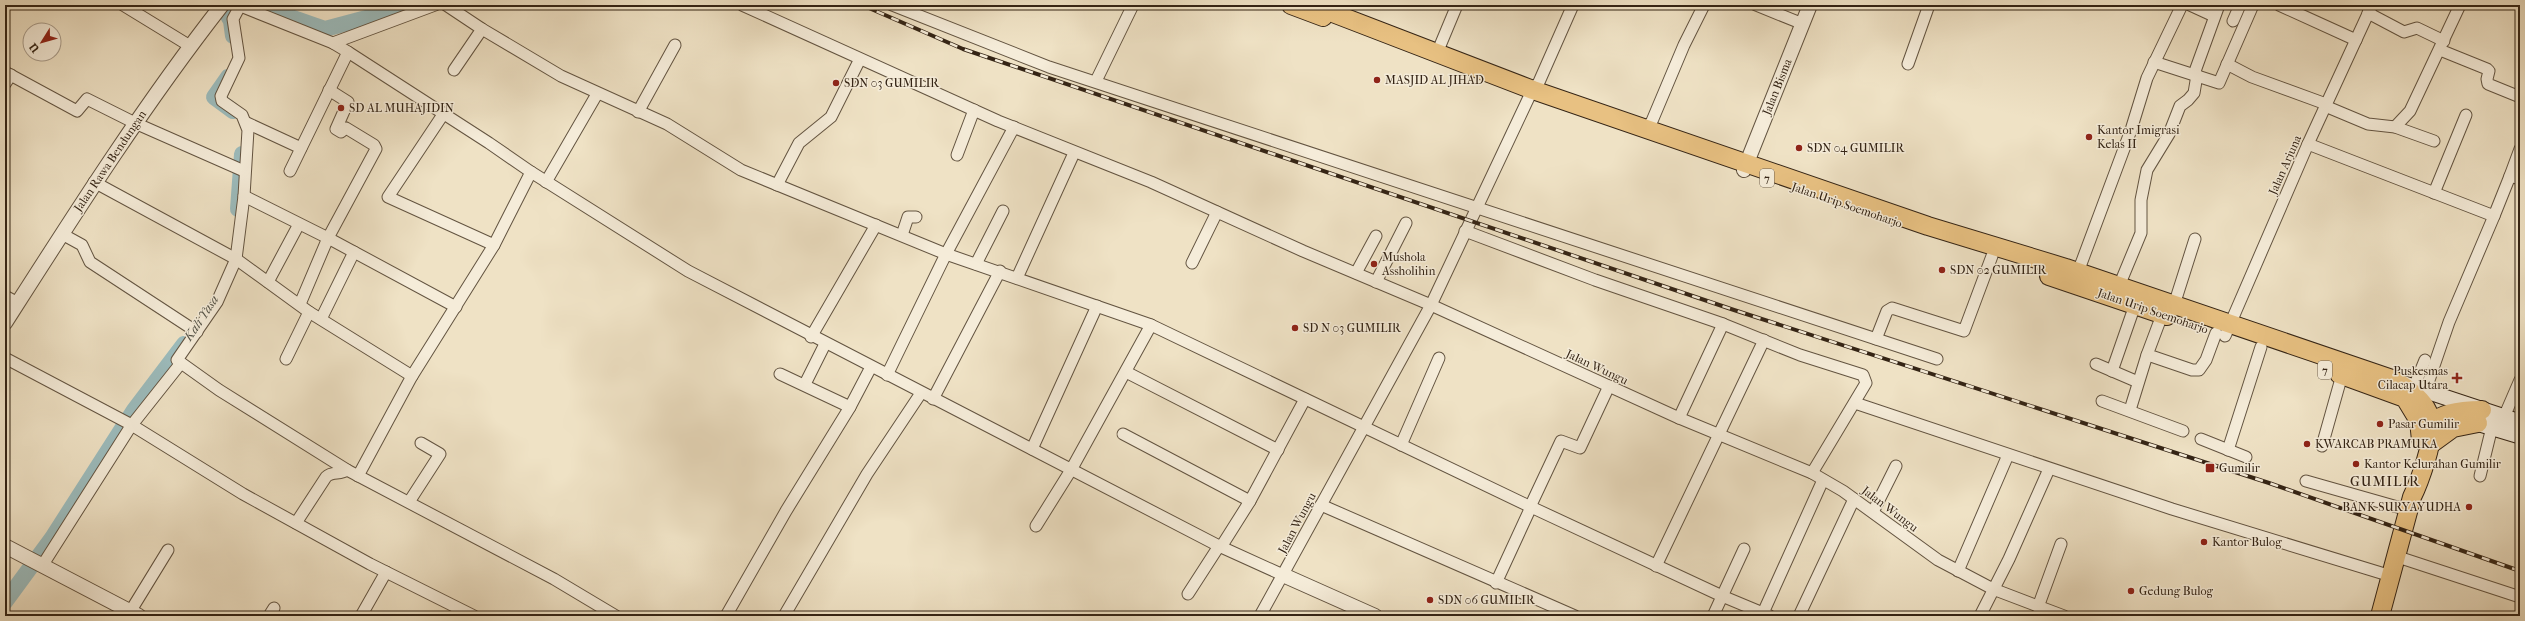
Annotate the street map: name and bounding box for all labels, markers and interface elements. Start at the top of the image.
north arrow [22,22,62,62]
text: U [26,40,43,56]
street label: Jalan Bisma [1759,56,1795,118]
place label: MASJID AL JIHAD [1385,73,1484,87]
marker: MASJID AL JIHAD [1372,75,1382,85]
place label: SDN 03 GUMILIR [844,76,940,90]
marker: SDN 03 GUMILIR [831,78,841,88]
place label: SD AL MUHAJIDIN [349,101,454,115]
marker: SD AL MUHAJIDIN [336,103,346,113]
street label: Jalan Rawa Bendungan [70,108,149,215]
place label: Kantor Imigrasi Kelas II [2097,123,2180,151]
marker: Kantor Imigrasi Kelas II [2084,132,2094,142]
street label: Jalan Arjuna [2265,133,2305,198]
place label: SDN 04 GUMILIR [1807,141,1905,155]
marker: SDN 04 GUMILIR [1794,143,1804,153]
road number: 7 [1760,169,1774,187]
street label: Jalan Urip Soemoharjo [1789,179,1904,231]
place label: Mushola Assholihin [1381,250,1435,278]
marker: Mushola Assholihin [1369,259,1379,269]
place label: SDN 02 GUMILIR [1950,263,2048,277]
marker: SDN 02 GUMILIR [1937,265,1947,275]
street label: Jalan Urip Soemoharjo [2095,285,2210,337]
water label: Kali Yasa [180,292,222,344]
place label: SD N 03 GUMILIR [1303,321,1402,335]
marker: SD N 03 GUMILIR [1290,323,1300,333]
street label: Jalan Wungu [1563,346,1630,388]
road number: 7 [2318,361,2332,379]
place label: Puskesmas Cilacap Utara [2378,364,2449,392]
marker: Puskesmas Cilacap Utara [2451,372,2463,384]
place label: Pasar Gumilir [2388,417,2460,431]
marker: Pasar Gumilir [2375,419,2385,429]
place label: KWARCAB PRAMUKA [2315,437,2438,451]
marker: KWARCAB PRAMUKA [2302,439,2312,449]
place label: Kantor Kelurahan Gumilir [2364,457,2502,471]
marker: Kantor Kelurahan Gumilir [2351,459,2361,469]
place label: Gumilir [2219,461,2261,475]
marker: Gumilir [2204,462,2216,474]
district label: GUMILIR [2350,473,2420,490]
street label: Jalan Wungu [1858,483,1921,535]
street label: Jalan Wungu [1275,490,1319,557]
place label: BANK SURYAYUDHA [2342,500,2461,514]
marker: BANK SURYAYUDHA [2464,502,2474,512]
place label: Kantor Bulog [2212,535,2282,549]
marker: Kantor Bulog [2199,537,2209,547]
place label: Gedung Bulog [2139,584,2214,598]
marker: Gedung Bulog [2126,586,2136,596]
place label: SDN 06 GUMILIR [1438,593,1536,607]
marker: SDN 06 GUMILIR [1425,595,1435,605]

